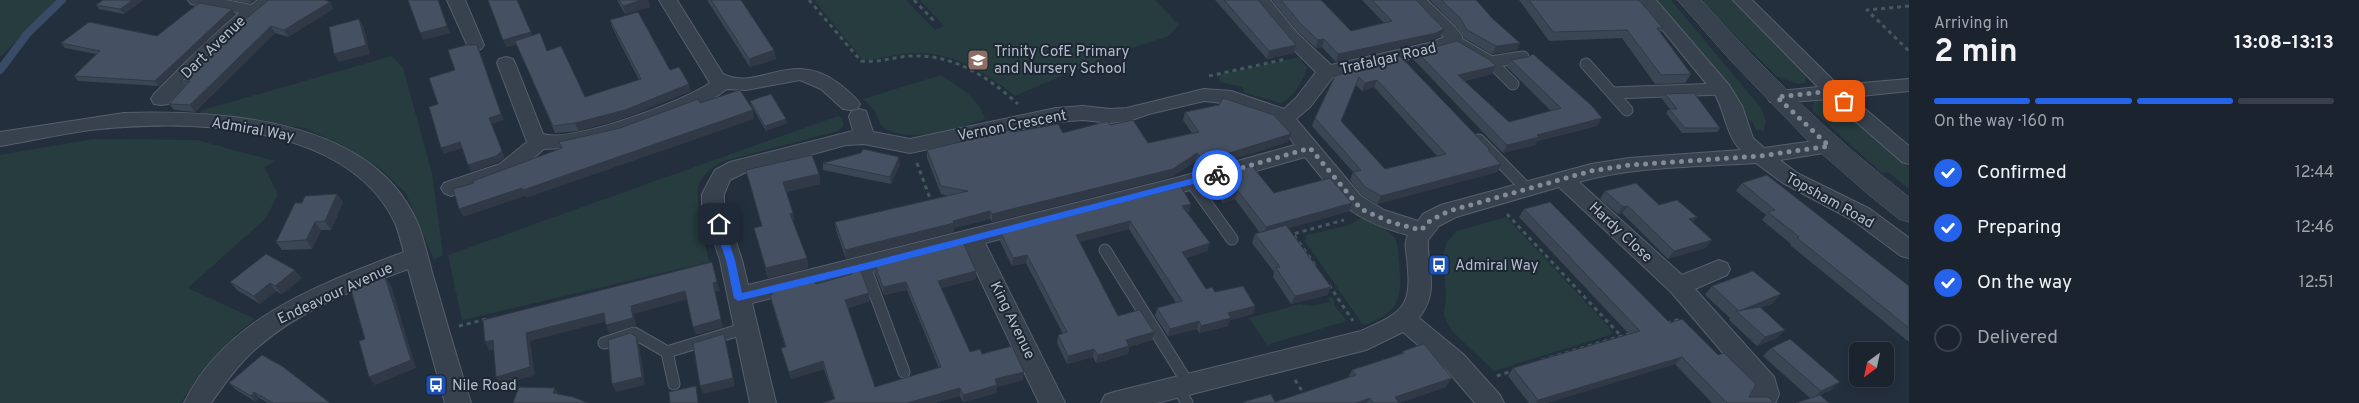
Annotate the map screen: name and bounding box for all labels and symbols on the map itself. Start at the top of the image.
street label: Dart Avenue [178,12,250,84]
street label: Trafalgar Road [1338,39,1438,80]
place label: Trinity CofE Primary and Nursery School [994,43,1129,79]
school or university icon: Trinity CofE Primary and Nursery School [966,48,990,72]
pin [1823,80,1865,122]
street label: Vernon Crescent [956,107,1069,146]
street label: Admiral Way [210,114,296,147]
courier [1192,150,1242,200]
street label: Topsham Road [1782,169,1877,234]
street label: Hardy Close [1584,199,1656,267]
pin [698,203,740,245]
bus stop icon: Admiral Way [1427,253,1451,277]
place label: Admiral Way [1455,257,1539,276]
street label: Endeavour Avenue [275,259,396,329]
street label: King Avenue [985,279,1039,363]
north arrow [1849,342,1894,388]
bus stop icon: Nile Road [424,373,448,397]
place label: Nile Road [452,377,517,396]

